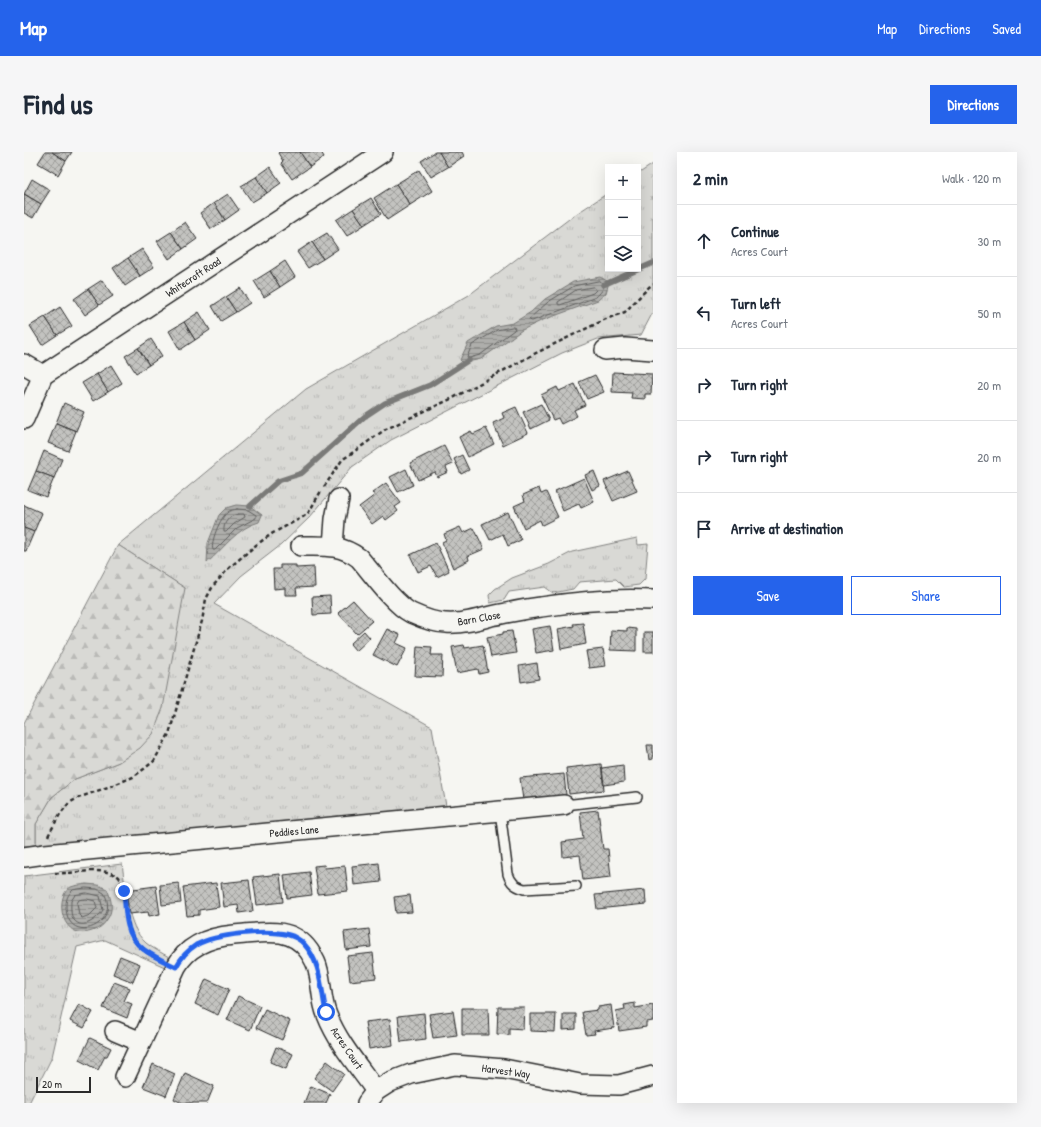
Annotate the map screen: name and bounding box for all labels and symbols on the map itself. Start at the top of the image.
street label: Whitecroft Road [163,254,224,300]
street label: Barn Close [456,607,502,629]
street label: Peddies Lane [269,822,320,840]
route end [115,882,133,900]
route start [317,1003,335,1021]
street label: Acres Court [328,1024,366,1072]
street label: Harvest Way [481,1061,531,1081]
scale bar [36,1075,91,1094]

